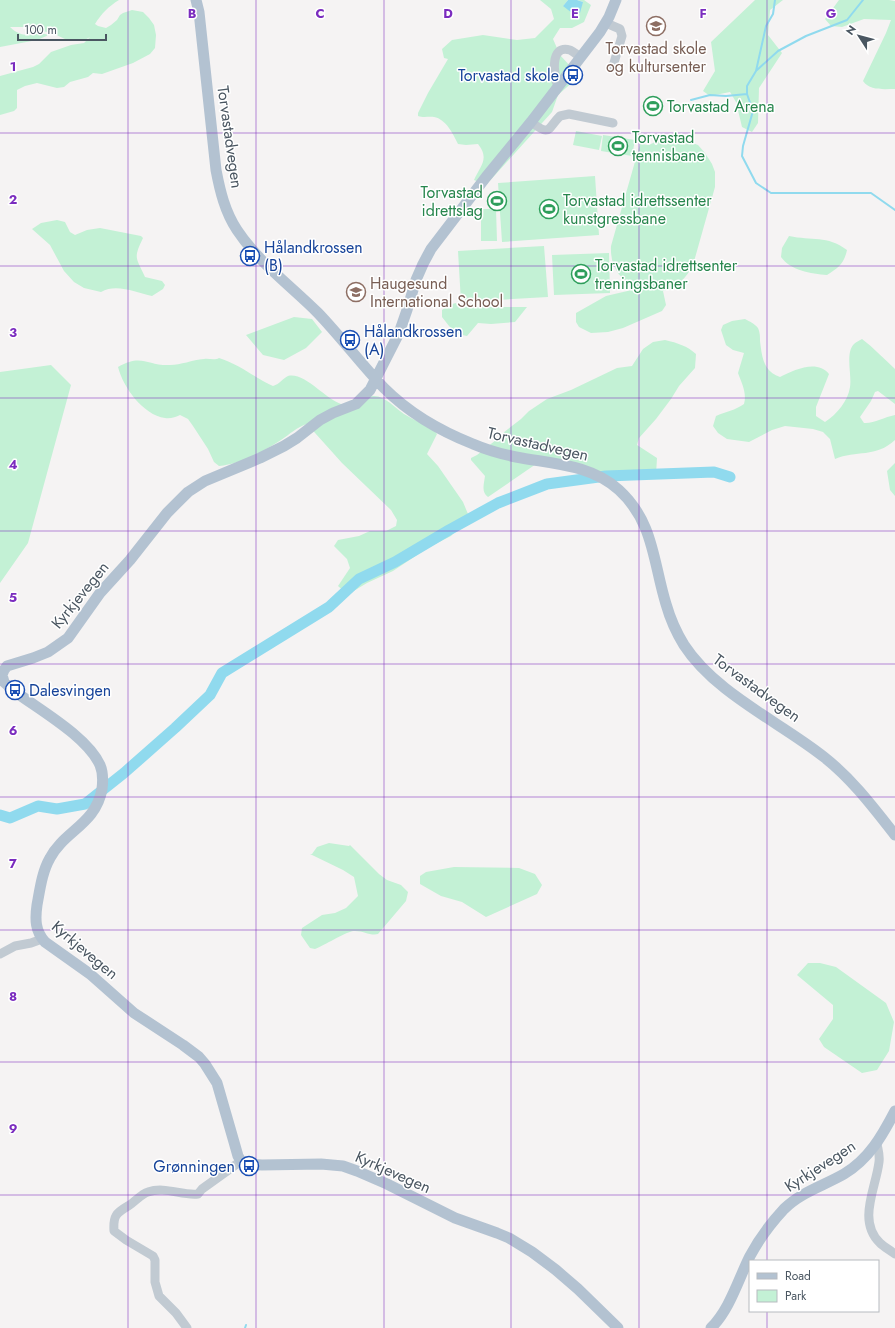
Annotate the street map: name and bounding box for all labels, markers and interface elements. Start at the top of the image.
text: B [188,4,197,23]
text: C [315,4,325,23]
text: D [443,4,453,23]
text: E [571,4,579,23]
text: F [699,4,707,23]
text: G [826,4,837,23]
school or university icon: Torvastad skole og kultursenter [645,15,667,37]
scale bar [18,16,106,42]
north arrow [839,16,879,56]
text: 100 m [24,21,57,39]
text: N [842,22,860,38]
place label: Torvastad skole og kultursenter [605,37,707,78]
text: 1 [10,57,16,76]
place label: Torvastad skole [458,64,559,87]
bus stop icon: Torvastad skole [562,64,584,86]
street label: Torvastadvegen [211,84,249,190]
sports icon: Torvastad Arena [642,95,664,117]
place label: Torvastad Arena [667,95,774,118]
place label: Torvastad tennisbane [632,126,705,167]
sports icon: Torvastad tennisbane [607,135,629,157]
place label: Torvastad idrettslag [421,181,483,222]
place label: Torvastad idrettssenter kunstgressbane [563,189,712,230]
text: 2 [9,190,17,209]
sports icon: Torvastad idrettslag [486,190,508,212]
sports icon: Torvastad idrettssenter kunstgressbane [538,198,560,220]
place label: Hålandkrossen (B) [264,236,363,277]
bus stop icon: Hålandkrossen (B) [239,245,261,267]
place label: Torvastad idrettsenter treningsbaner [595,254,738,295]
sports icon: Torvastad idrettsenter treningsbaner [570,263,592,285]
place label: Haugesund International School [370,272,503,313]
school or university icon: Haugesund International School [345,281,367,303]
place label: Hålandkrossen (A) [364,320,463,361]
text: 3 [9,323,17,342]
bus stop icon: Hålandkrossen (A) [339,329,361,351]
street label: Torvastadvegen [485,421,591,467]
text: 4 [8,455,18,474]
street label: Kyrkjevegen [46,556,114,634]
text: 5 [9,588,17,607]
street label: Torvastadvegen [709,648,805,728]
bus stop icon: Dalesvingen [4,679,26,701]
place label: Dalesvingen [29,679,111,702]
text: 6 [9,721,18,740]
text: 7 [9,854,17,873]
street label: Kyrkjevegen [47,915,123,985]
text: 8 [9,987,17,1006]
text: 9 [9,1119,18,1138]
street label: Kyrkjevegen [780,1134,860,1198]
street label: Kyrkjevegen [352,1145,434,1199]
place label: Grønningen [153,1155,235,1178]
bus stop icon: Grønningen [238,1155,260,1177]
legend [749,1260,879,1312]
text: Road [785,1267,811,1285]
text: Park [785,1287,807,1305]

